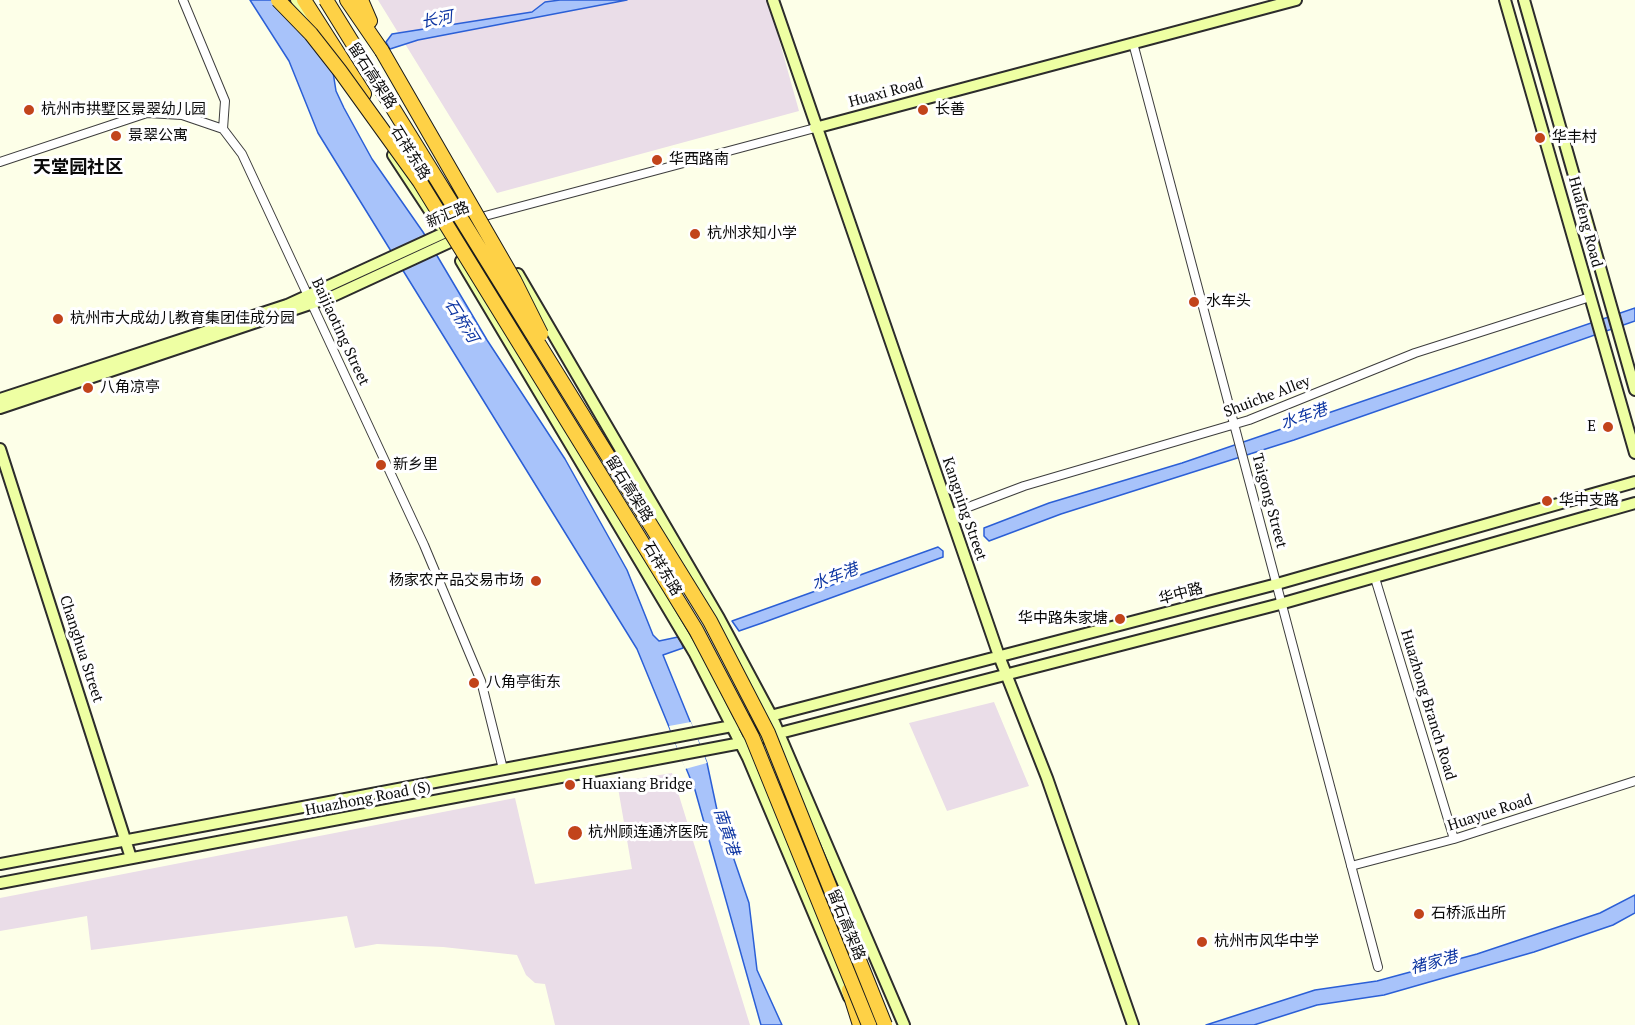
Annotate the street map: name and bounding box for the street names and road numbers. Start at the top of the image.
street label: 留石高架路 [344,40,400,112]
street label: Huaxi Road [847,74,925,112]
street label: 石祥东路 [386,123,434,183]
street label: Huafeng Road [1564,175,1606,269]
street label: 新汇路 [424,198,472,232]
street label: Baijiaoting Street [307,275,373,389]
street label: Shuiche Alley [1221,372,1313,422]
street label: 留石高架路 [601,452,657,526]
street label: Taigong Street [1248,452,1290,550]
street label: Kangning Street [938,455,990,563]
street label: 石祥东路 [639,539,685,599]
street label: 华中路 [1157,579,1205,609]
street label: Changhua Street [55,593,107,705]
street label: Huazhong Branch Road [1397,628,1459,782]
street label: Huazhong Road (S) [304,778,432,820]
street label: Huayue Road [1445,791,1535,835]
street label: 留石高架路 [824,887,868,963]

